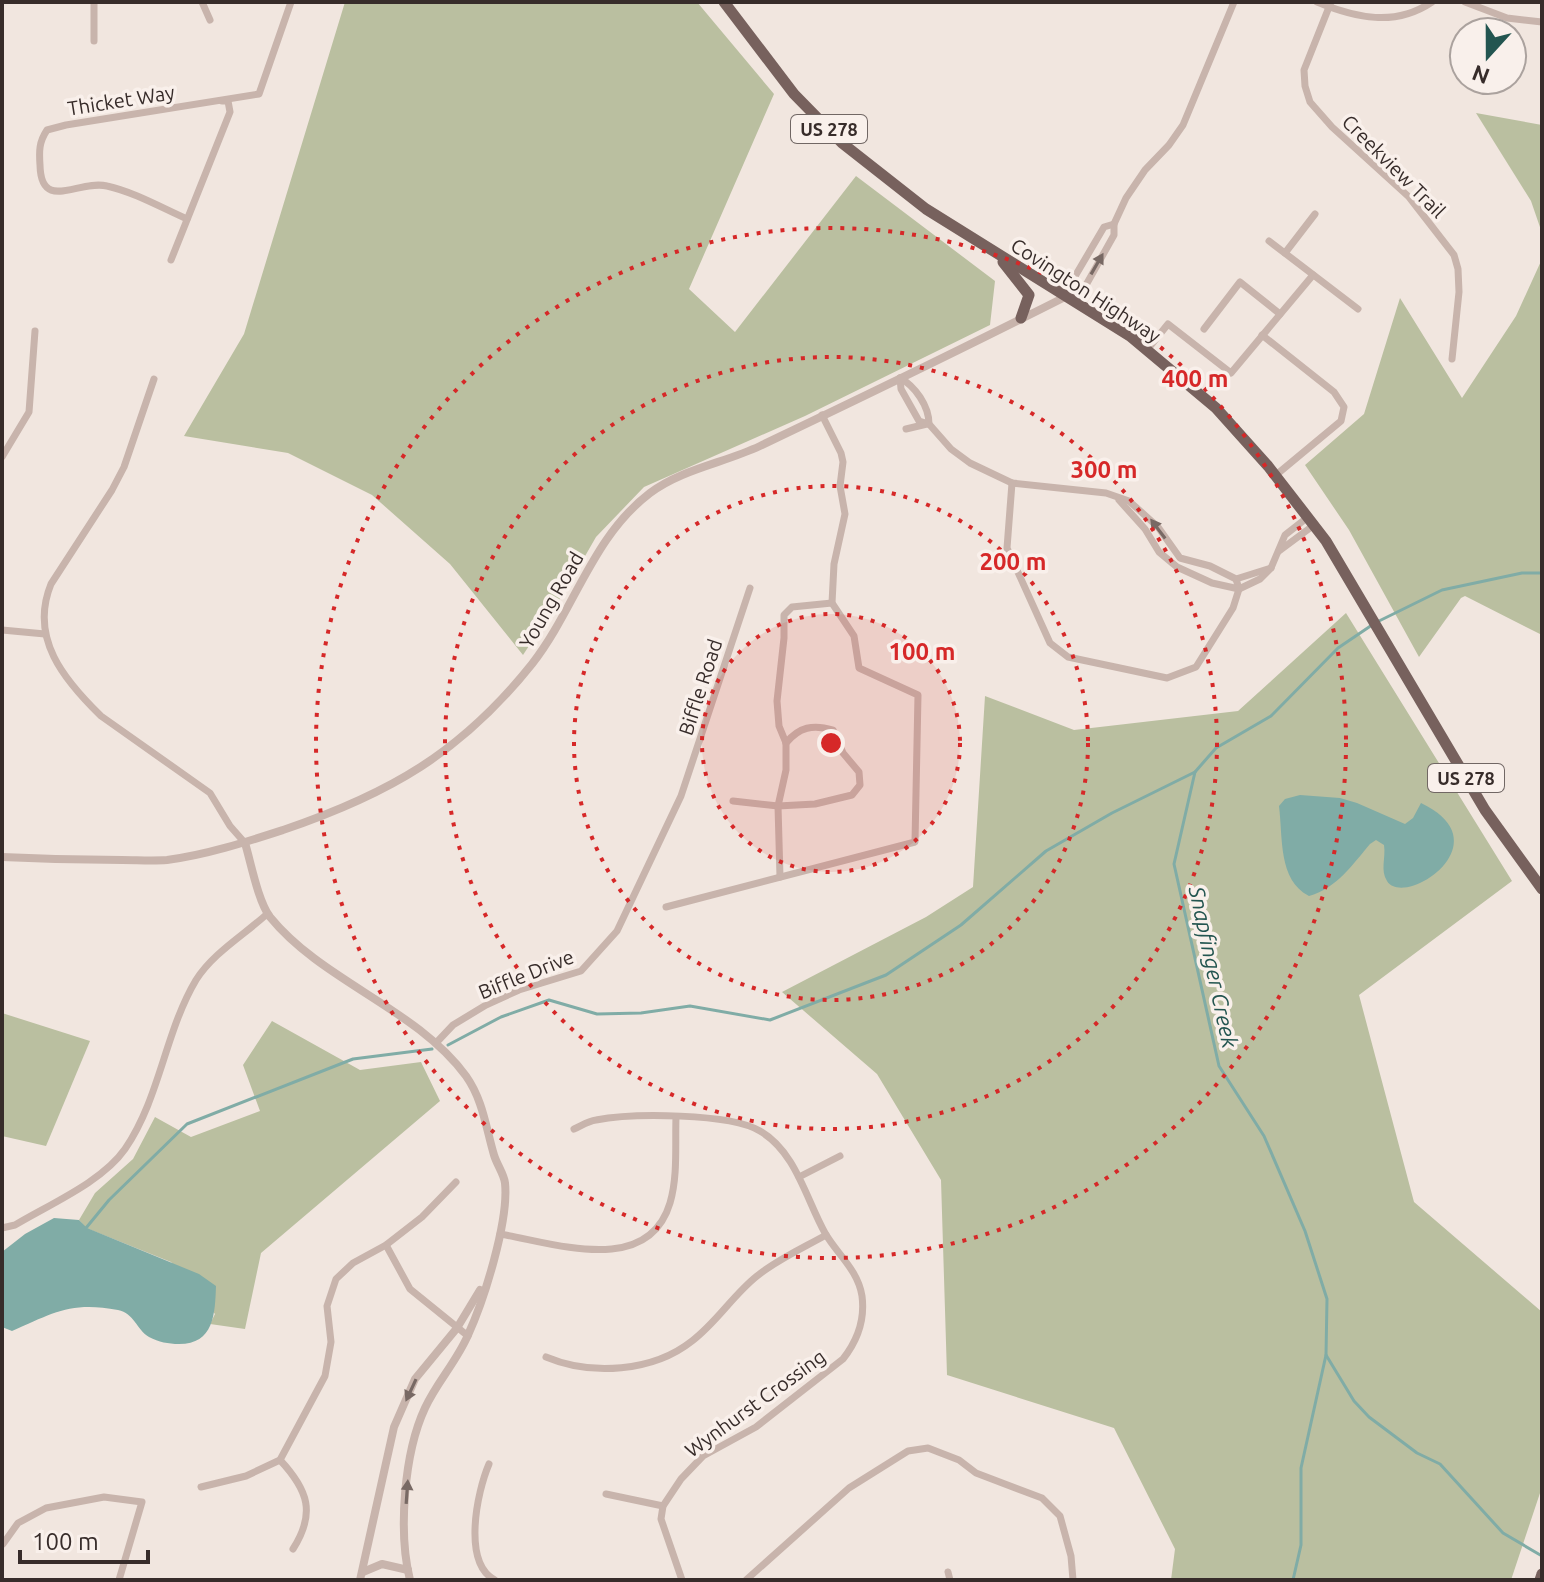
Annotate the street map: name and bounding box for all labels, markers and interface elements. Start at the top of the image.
north arrow [1448,16,1528,96]
text: N [1469,61,1493,90]
street label: Thicket Way [66,80,176,120]
street label: Creekview Trail [1338,110,1450,222]
road number: US 278 [791,115,867,143]
street label: Covington Highway [1007,233,1166,347]
one-way arrow [1090,253,1104,276]
text: 400 m [1162,365,1228,392]
text: 300 m [1071,456,1137,483]
one-way arrow [1151,519,1167,539]
street label: Young Road [514,548,588,652]
text: 200 m [980,548,1046,575]
street label: Biffle Road [674,636,726,738]
text: 100 m [889,638,955,665]
centre of rings [817,729,845,757]
road number: US 278 [1428,764,1504,792]
water label: Snapfinger Creek [1183,883,1243,1051]
street label: Biffle Drive [475,944,577,1004]
street label: Wynhurst Crossing [680,1344,830,1462]
one-way arrow [404,1378,418,1402]
one-way arrow [400,1479,413,1504]
scale bar [20,1514,148,1564]
text: 100 m [32,1528,99,1555]

